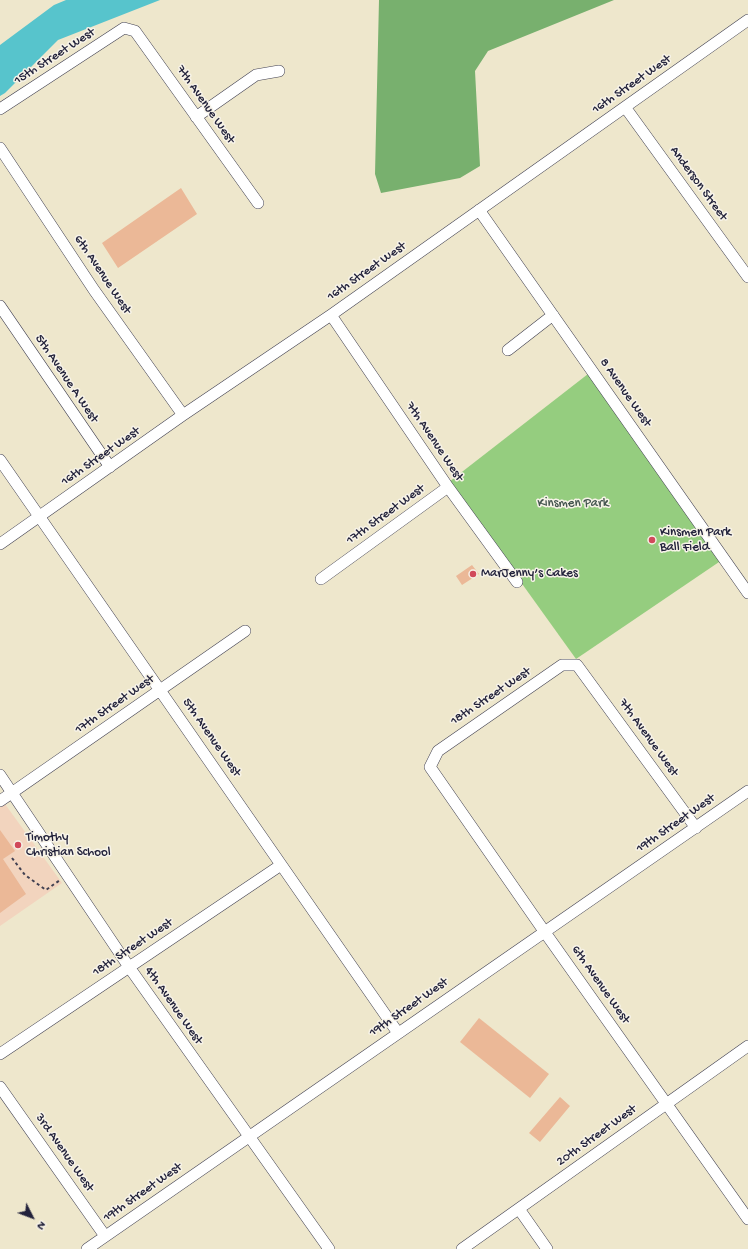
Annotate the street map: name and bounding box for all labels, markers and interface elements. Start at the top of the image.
street label: 15th Street West [12,25,98,89]
street label: 16th Street West [590,52,674,118]
street label: 7th Avenue West [172,63,238,147]
street label: Anderson Street [666,144,730,224]
street label: 6th Avenue West [70,233,134,317]
street label: 16th Street West [325,239,409,305]
street label: 5th Avenue A West [31,332,101,426]
street label: 8 Avenue West [596,356,654,430]
street label: 7th Avenue West [402,399,466,485]
street label: 16th Street West [59,424,143,490]
street label: 17th Street West [344,481,428,549]
park label: Kinsmen Park [538,496,608,512]
place label: Kinsmen Park Ball Field [660,525,731,556]
marker: Kinsmen Park Ball Field [647,535,657,545]
place label: MarJenny’s Cakes [481,566,578,582]
marker: MarJenny’s Cakes [468,569,478,579]
street label: 18th Street West [448,664,534,730]
street label: 17th Street West [72,672,158,738]
street label: 5th Avenue West [178,696,244,780]
street label: 7th Avenue West [615,696,681,780]
street label: 19th Street West [634,791,718,857]
place label: Timothy Christian School [26,830,111,861]
marker: Timothy Christian School [13,840,23,850]
street label: 18th Street West [90,915,176,981]
street label: 6th Avenue West [567,943,633,1027]
street label: 4th Avenue West [140,964,206,1048]
street label: 19th Street West [367,975,451,1041]
street label: 20th Street West [554,1102,640,1170]
street label: 3rd Avenue West [31,1111,97,1195]
street label: 19th Street West [101,1160,185,1226]
north arrow [12,1197,52,1237]
text: N [34,1218,48,1232]

